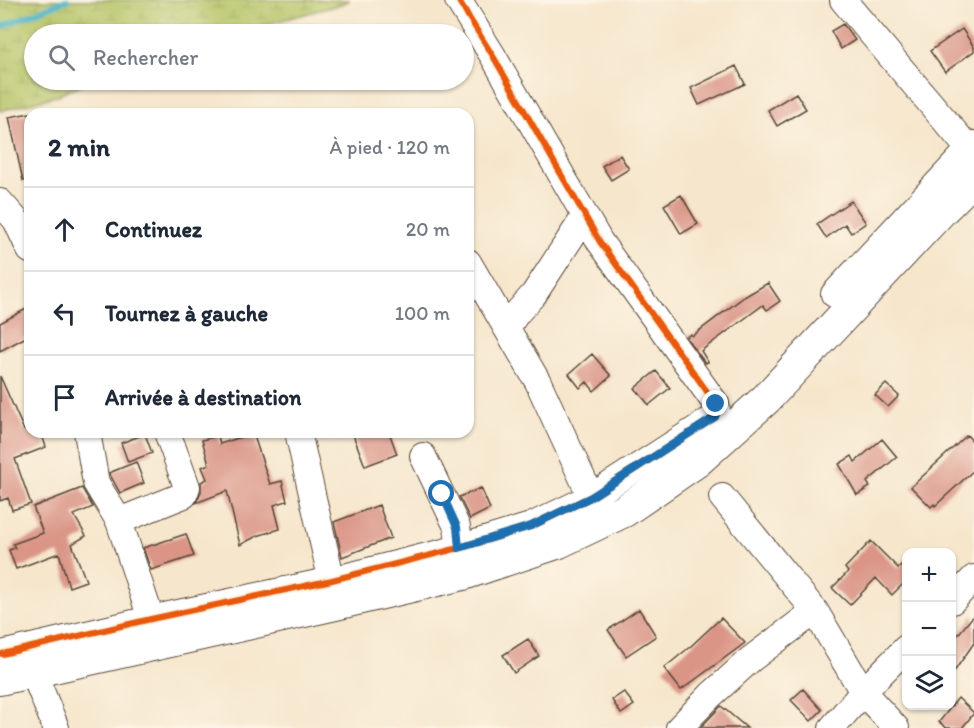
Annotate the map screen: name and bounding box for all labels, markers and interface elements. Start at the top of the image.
search box [24,24,474,90]
icon: search [45,41,78,74]
text: Rechercher [93,44,198,71]
text: 2 min [48,131,110,163]
text: À pied · 120 m [330,135,450,159]
icon: ahead [48,213,81,246]
text: Continuez [105,216,202,243]
text: 20 m [406,217,450,241]
icon: left [48,297,81,330]
text: Tournez à gauche [105,300,268,327]
text: 100 m [395,301,450,325]
icon: arrive [48,381,81,414]
text: Arrivée à destination [105,384,301,411]
route end [702,390,728,416]
route start [428,480,454,506]
map controls [902,548,956,710]
button: + [902,548,956,602]
button: − [902,602,956,656]
button: layers [902,656,956,710]

